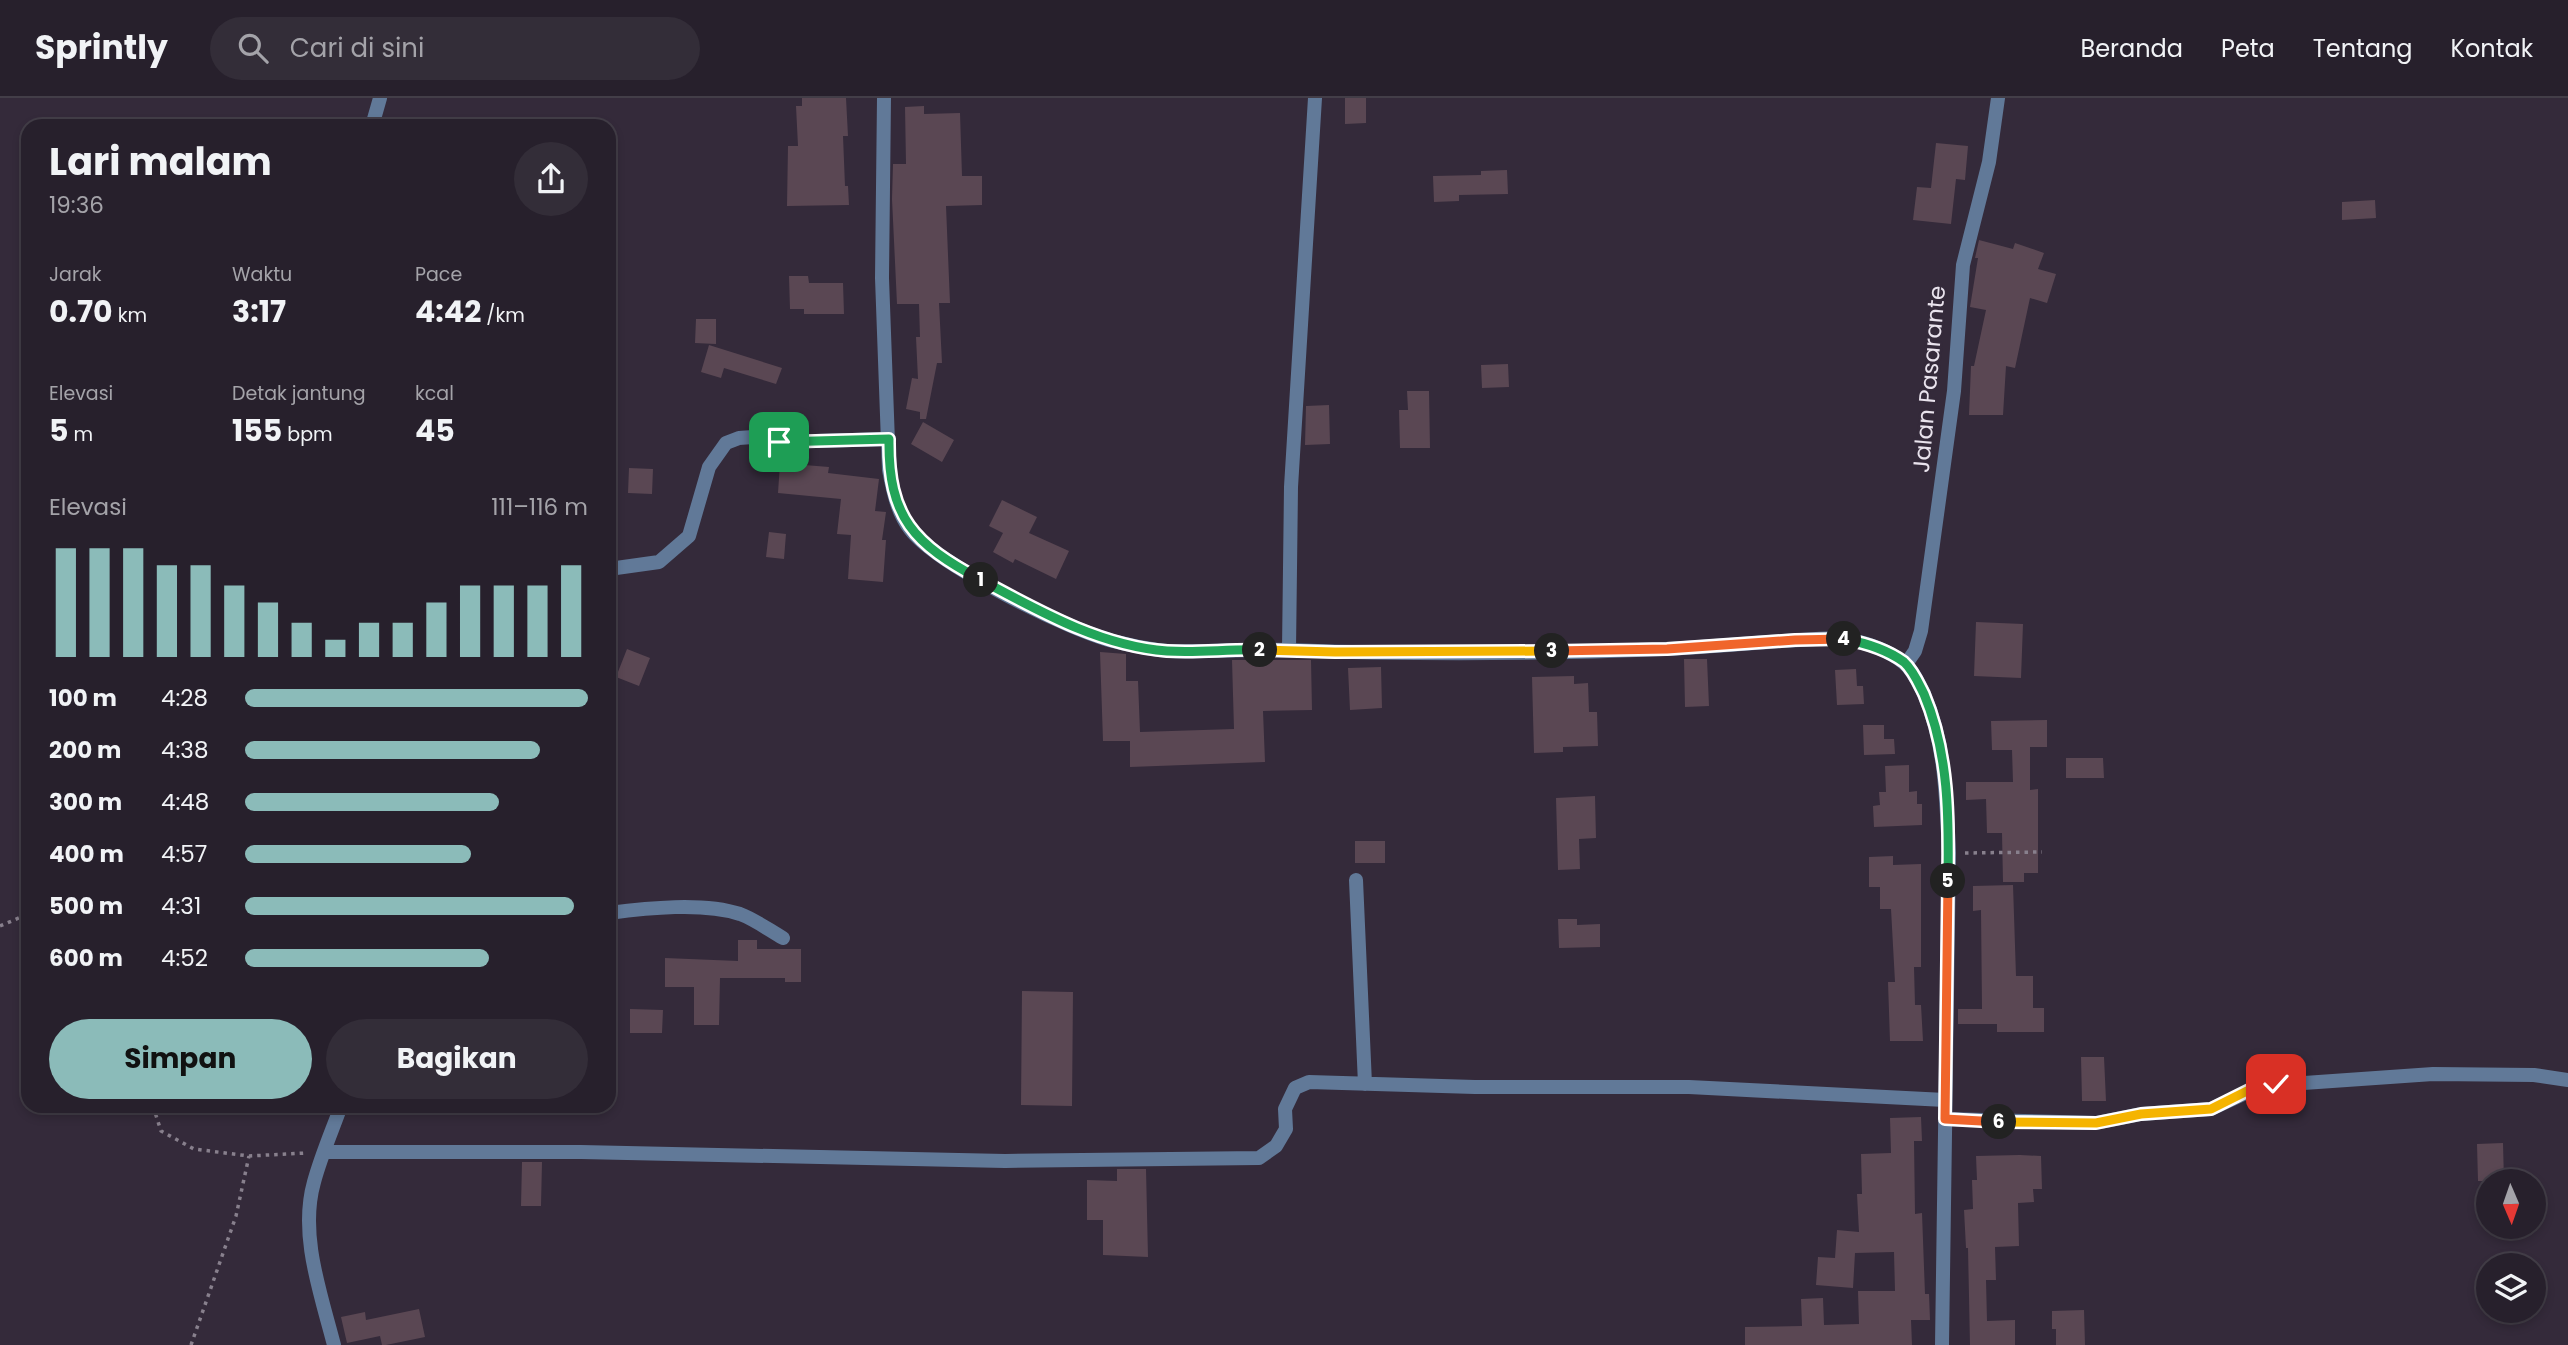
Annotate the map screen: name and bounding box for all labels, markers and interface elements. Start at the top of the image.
search box [210,17,700,80]
text: Sprintly [35,24,168,71]
icon: search [234,29,272,67]
text: Cari di sini [290,30,424,66]
text: Beranda [2080,32,2183,65]
text: Peta [2221,32,2275,65]
text: Tentang [2313,32,2413,65]
text: Kontak [2451,32,2533,65]
text: Lari malam [49,135,272,188]
button: share [514,142,588,216]
text: 19:36 [49,189,104,221]
text: Jarak [49,261,102,288]
text: Waktu [232,261,292,288]
text: Pace [415,261,462,288]
street label: Jalan Pasarante [1905,284,1953,474]
text: 0.70 [49,290,113,333]
text: 3:17 [232,290,286,333]
text: 4:42 [415,290,481,333]
text: km [113,302,147,329]
text: /km [481,302,525,329]
text: Elevasi [49,380,113,407]
text: Detak jantung [232,380,366,407]
text: kcal [415,380,454,407]
text: 5 [49,409,69,452]
text: 155 [232,409,282,452]
text: 45 [415,409,455,452]
pin [749,412,809,472]
text: m [69,421,93,448]
text: bpm [282,421,333,448]
icon: arrive [760,423,798,461]
text: Elevasi [49,491,127,523]
text: 111–116 m [491,491,588,523]
pin: 1 [964,562,998,598]
text: 1 [977,566,984,593]
pin: 4 [1826,622,1862,656]
text: 4 [1837,625,1850,652]
pin: 2 [1242,632,1278,668]
pin: 3 [1534,634,1570,668]
text: 2 [1254,636,1265,663]
text: 3 [1546,637,1557,664]
text: 100 m [49,682,117,714]
text: 4:28 [161,682,208,714]
text: 200 m [49,734,121,766]
text: 4:38 [161,734,208,766]
text: 300 m [49,786,122,818]
text: 4:48 [161,786,209,818]
text: 400 m [49,838,124,870]
text: 4:57 [161,838,207,870]
pin: 5 [1930,864,1966,898]
text: 5 [1941,867,1954,894]
text: 500 m [49,890,123,922]
text: 4:31 [161,890,201,922]
text: 600 m [49,942,123,974]
text: 4:52 [161,942,208,974]
button: Simpan [49,1019,312,1099]
button: Bagikan [326,1019,588,1099]
pin [2246,1054,2306,1114]
icon: check [2257,1065,2295,1103]
pin: 6 [1982,1104,2016,1140]
text: 6 [1992,1108,2005,1135]
north arrow [2476,1169,2546,1239]
map controls [2476,1169,2546,1323]
button: layers [2476,1253,2546,1323]

